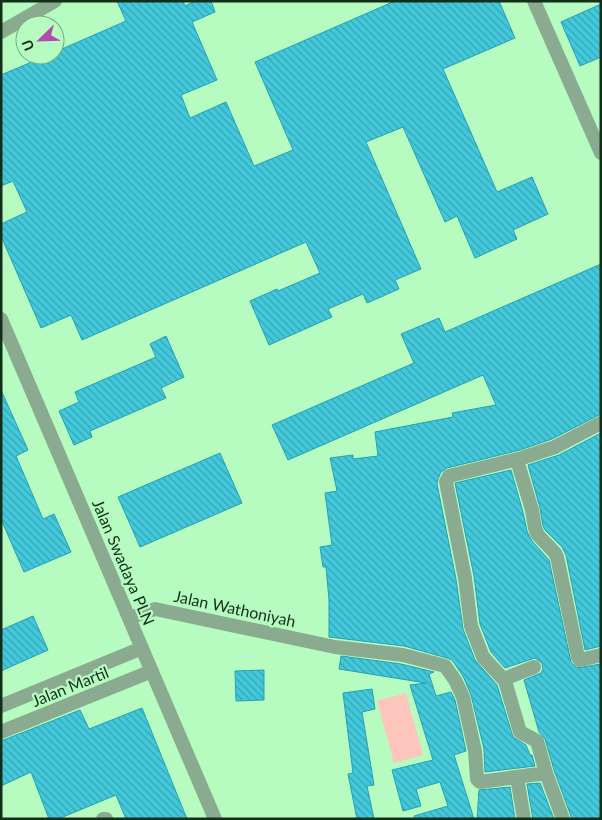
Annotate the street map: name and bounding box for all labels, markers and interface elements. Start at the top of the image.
north arrow [15,15,65,65]
text: U [18,37,37,53]
street label: Jalan Swadaya PLN [89,496,159,628]
street label: Jalan Wathoniyah [172,586,298,630]
street label: Jalan Martil [29,662,111,710]

